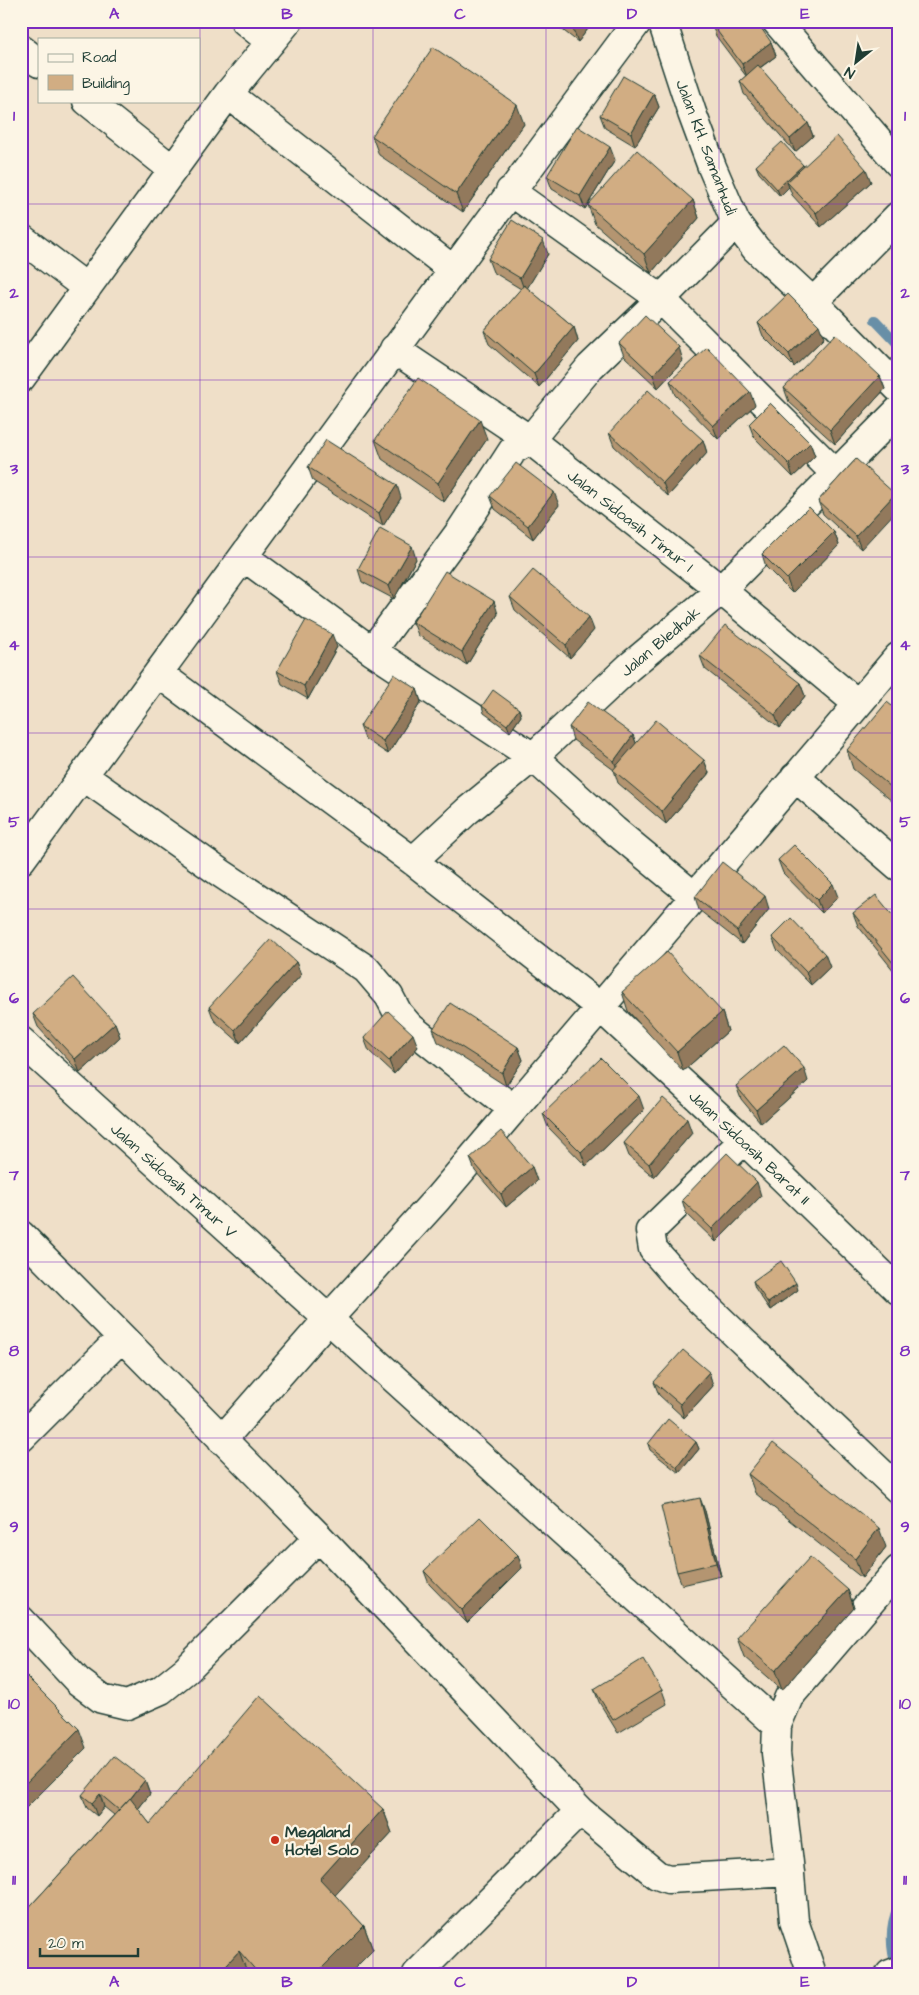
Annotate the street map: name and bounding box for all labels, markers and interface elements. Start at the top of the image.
text: A [109,3,120,25]
text: B [281,3,293,25]
text: C [454,3,466,25]
text: D [627,3,638,25]
text: E [800,3,810,25]
legend [38,38,200,102]
north arrow [832,38,882,88]
text: Road [82,47,117,68]
text: N [841,61,859,83]
text: Building [82,73,130,95]
street label: Jalan KH. Samanhudi [670,76,742,219]
text: 1 [13,105,16,127]
text: 1 [904,105,907,127]
text: 2 [8,282,19,304]
text: 2 [899,282,910,304]
text: 3 [9,458,19,480]
text: 3 [900,458,910,480]
street label: Jalan Sidoasih Timur I [562,464,698,577]
street label: Jalan Bledhak [616,602,706,682]
text: 4 [9,634,20,656]
text: 4 [900,634,911,656]
text: 5 [8,811,20,833]
text: 5 [899,811,911,833]
text: 6 [9,987,19,1009]
text: 6 [900,987,910,1009]
street label: Jalan Sidoasih Barat II [684,1086,815,1210]
street label: Jalan Sidoasih Timur V [106,1118,241,1243]
text: 7 [8,1164,19,1186]
text: 7 [899,1164,910,1186]
text: 8 [9,1340,20,1362]
text: 8 [900,1340,911,1362]
text: 9 [9,1516,19,1538]
text: 9 [900,1516,910,1538]
text: 10 [8,1693,20,1715]
text: 10 [899,1693,911,1715]
place label: Megaland Hotel Solo [285,1821,360,1861]
marker: Megaland Hotel Solo [269,1834,281,1846]
text: 11 [12,1869,17,1891]
text: 11 [903,1869,908,1891]
scale bar [40,1925,138,1957]
text: 20 m [48,1933,84,1954]
text: A [109,1971,120,1993]
text: B [281,1971,293,1993]
text: C [454,1971,466,1993]
text: D [627,1971,638,1993]
text: E [800,1971,810,1993]

